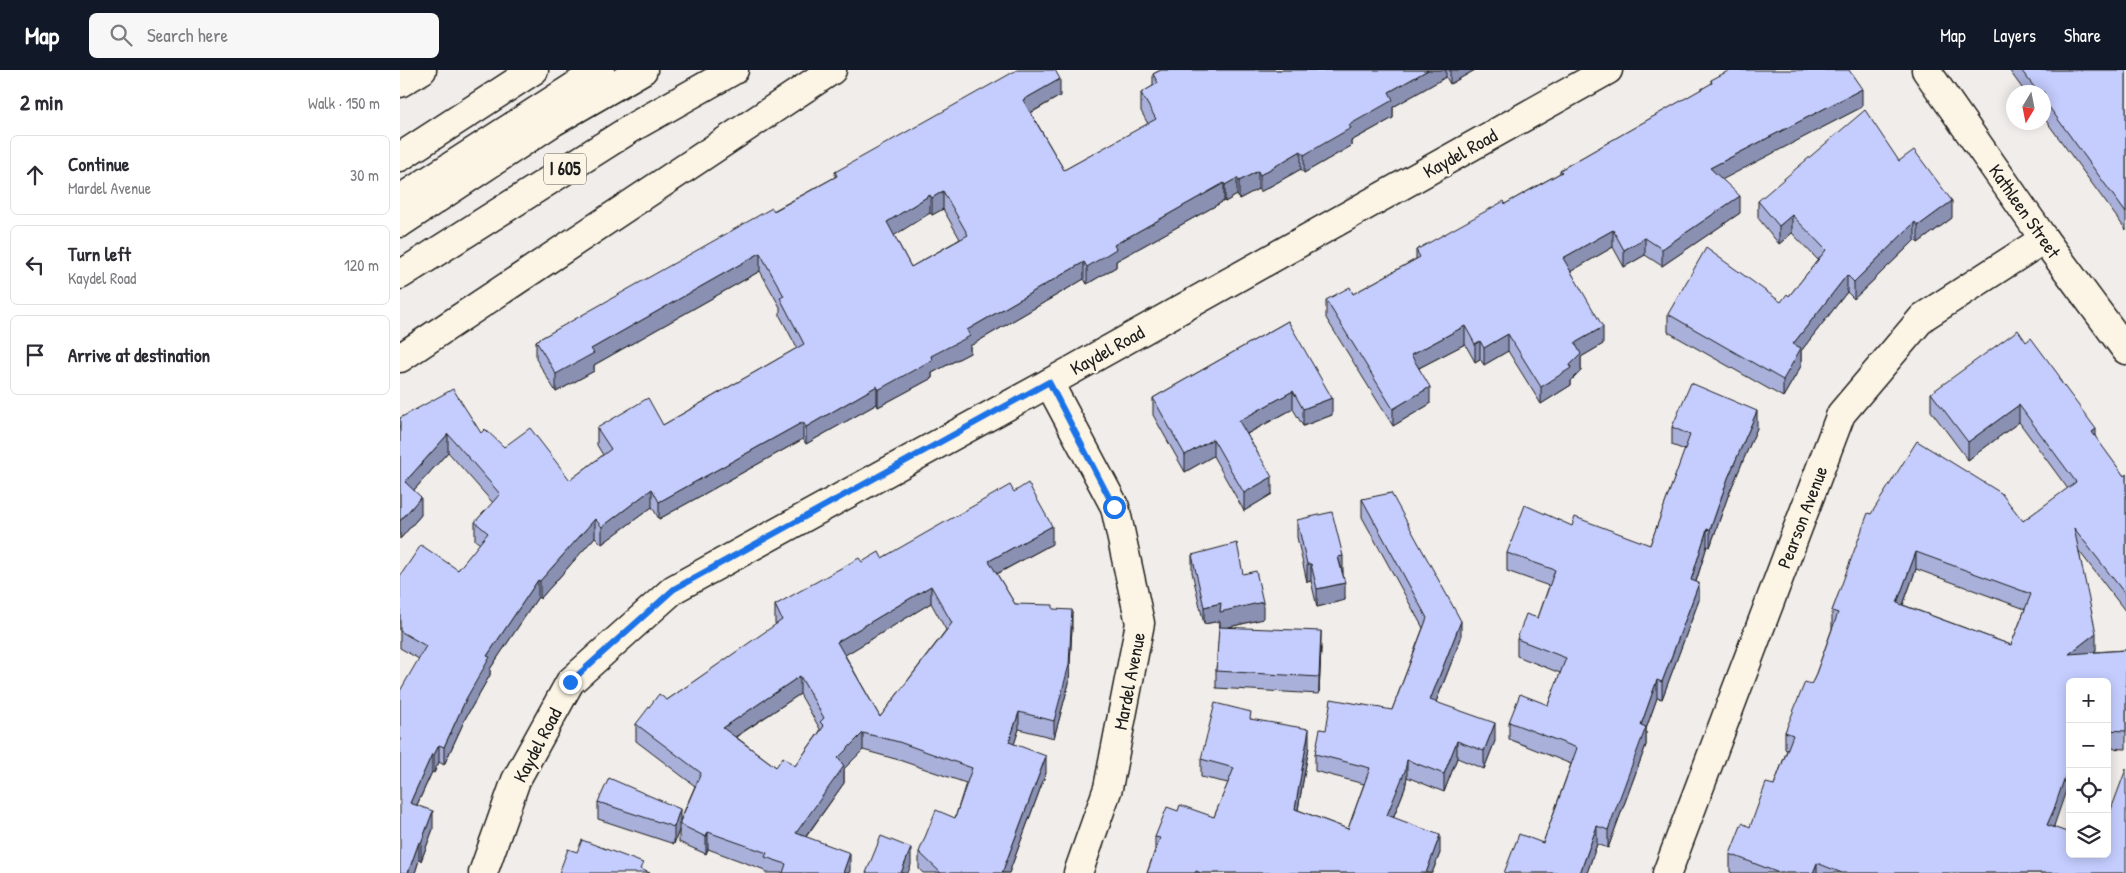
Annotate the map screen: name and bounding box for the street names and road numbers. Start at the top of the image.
street label: Kaydel Road [1418,122,1502,184]
road number: I 605 [544,154,586,185]
street label: Kathleen Street [1983,159,2067,264]
street label: Kaydel Road [1065,319,1149,381]
street label: Pearson Avenue [1771,462,1834,572]
street label: Mardel Avenue [1107,630,1151,732]
street label: Kaydel Road [507,703,568,787]

